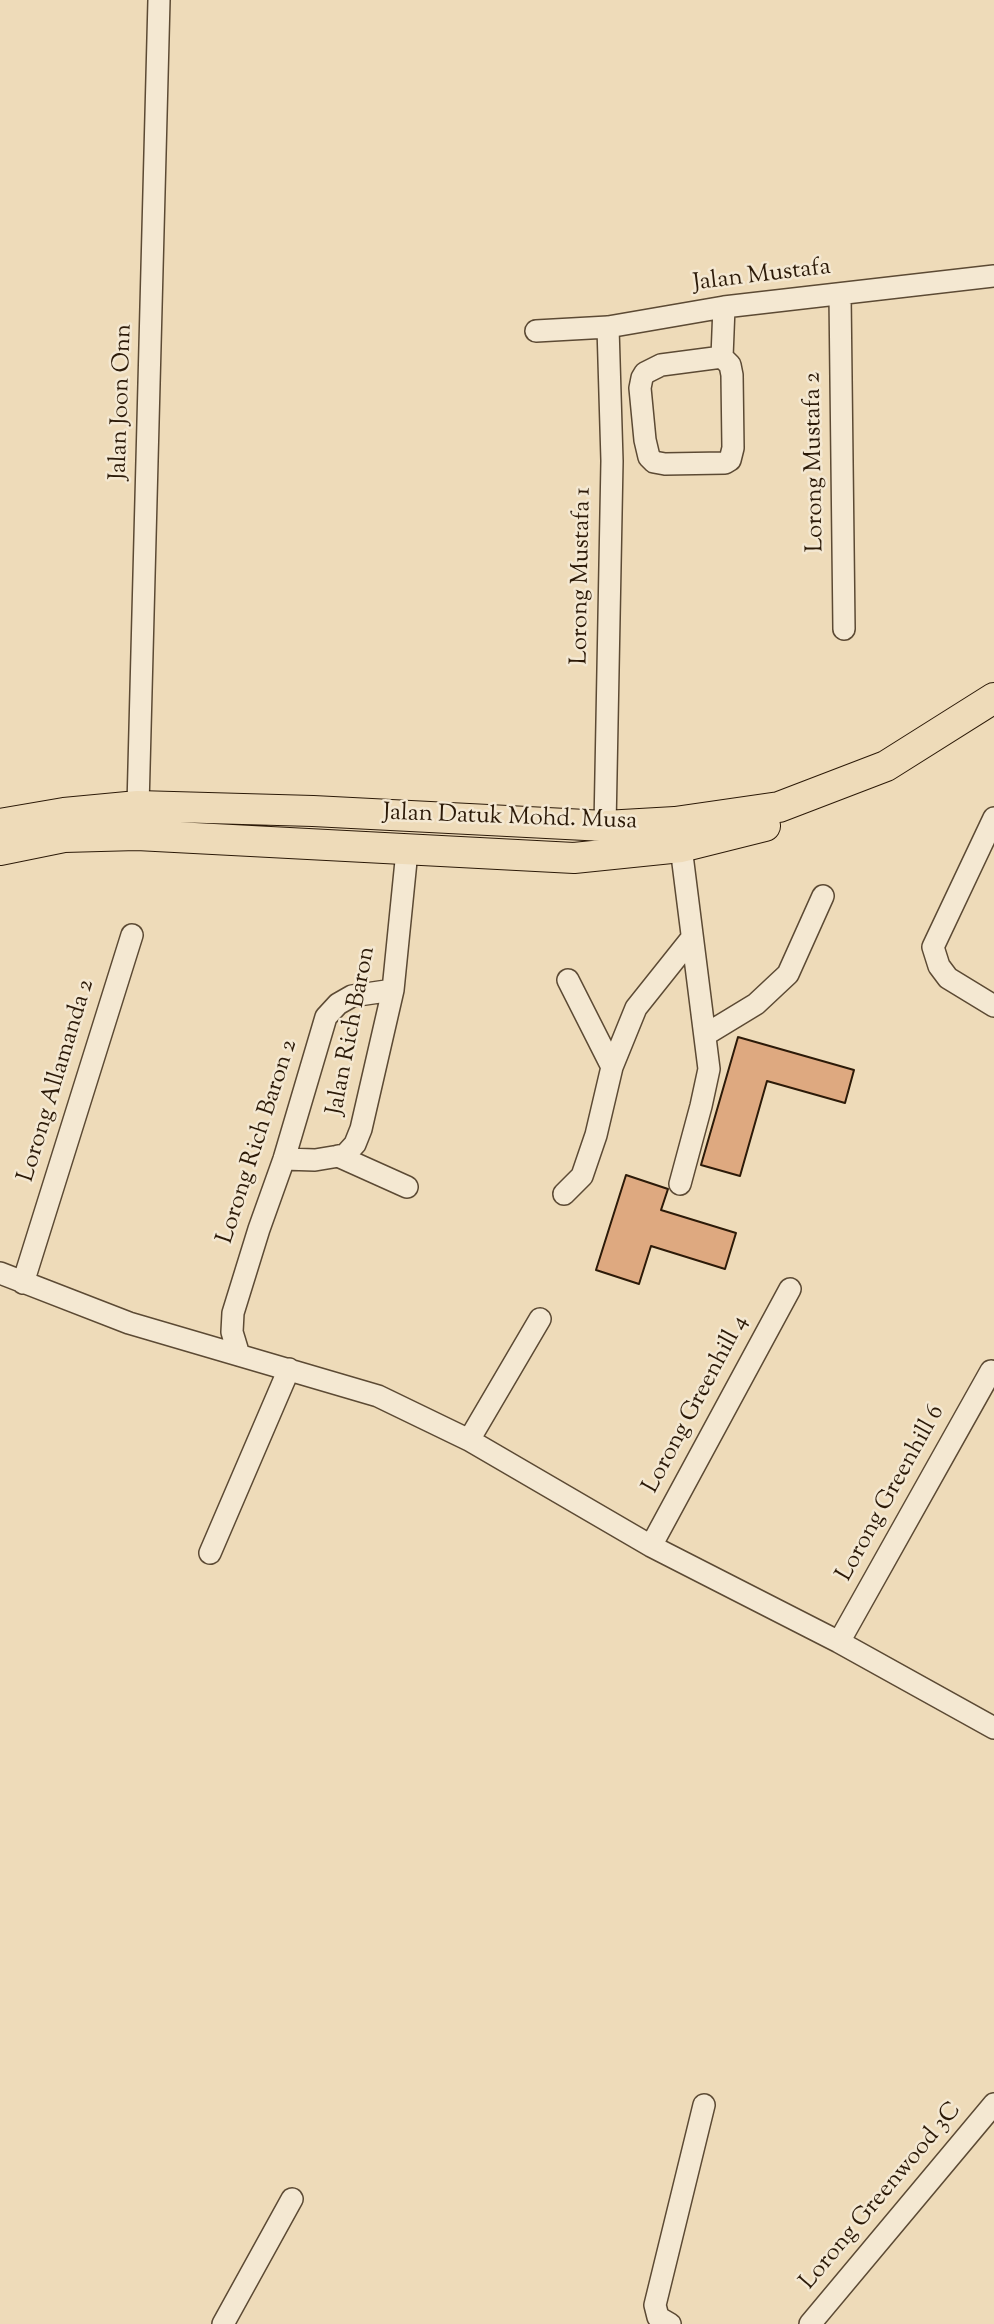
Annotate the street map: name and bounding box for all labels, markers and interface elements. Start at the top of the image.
street label: Jalan Mustafa [691,254,833,300]
street label: Jalan Joon Onn [106,323,140,481]
street label: Lorong Mustafa 2 [800,372,832,552]
street label: Lorong Mustafa 1 [567,487,599,665]
street label: Jalan Datuk Mohd. Musa [382,800,638,838]
street label: Jalan Rich Baron [323,944,383,1118]
street label: Lorong Allamanda 2 [13,976,103,1186]
street label: Lorong Rich Baron 2 [212,1036,306,1248]
street label: Lorong Greenhill 4 [638,1311,756,1499]
street label: Lorong Greenhill 6 [832,1401,952,1587]
street label: Lorong Greenwood 3C [795,2097,969,2297]

